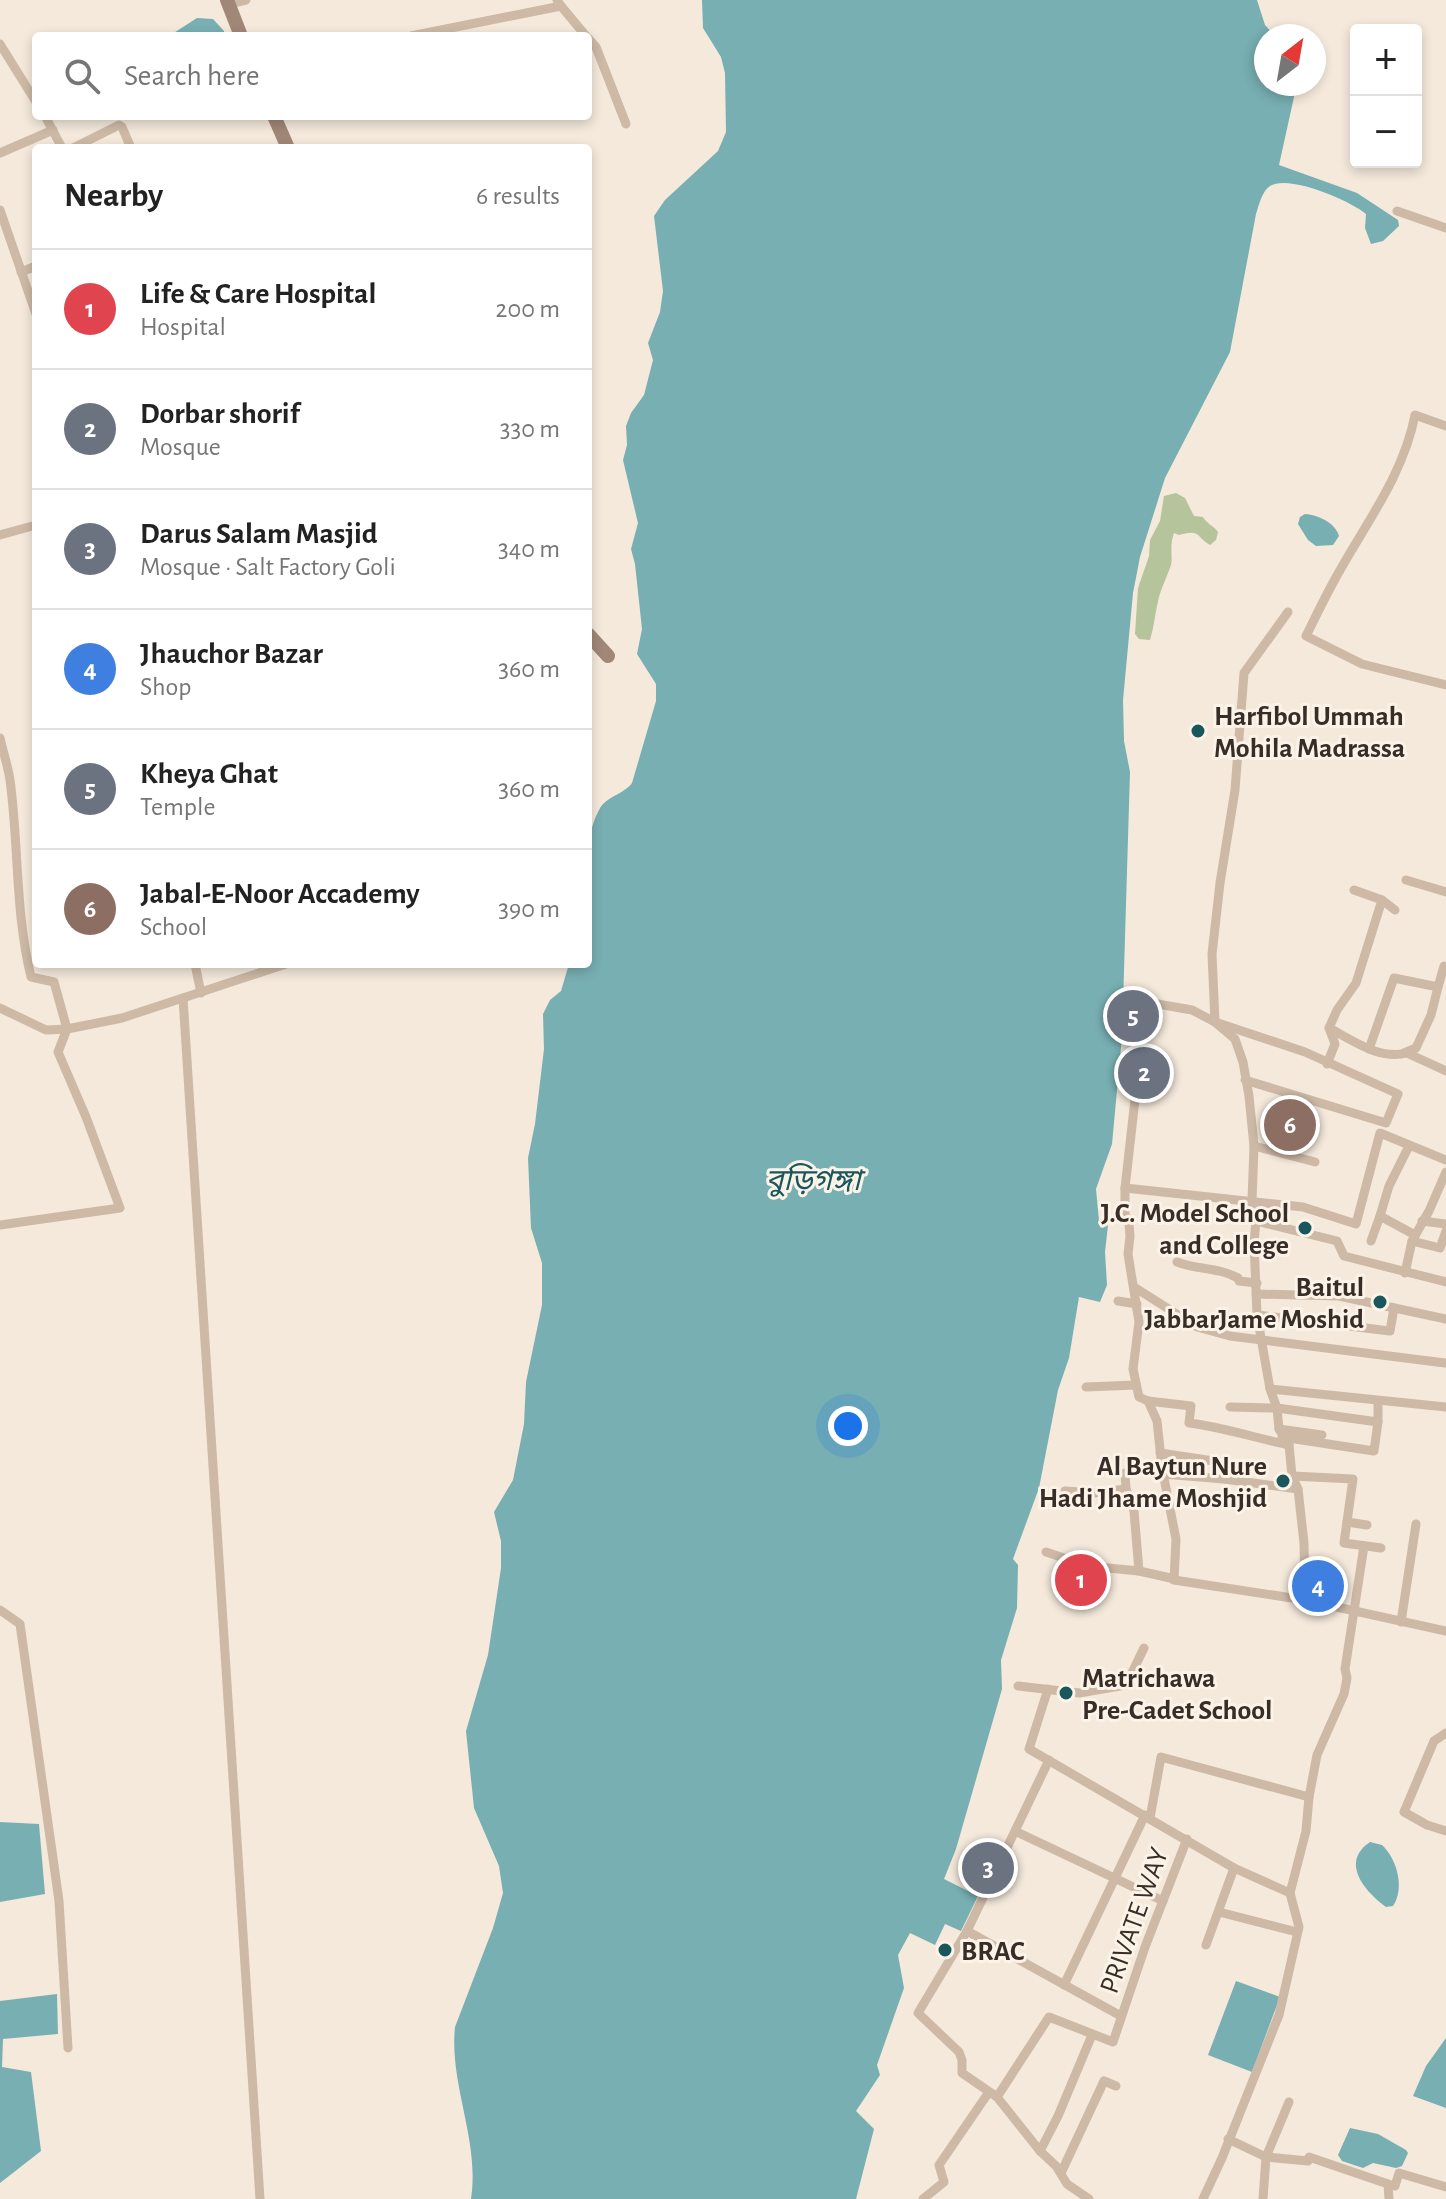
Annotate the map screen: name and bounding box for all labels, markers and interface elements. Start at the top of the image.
north arrow [1254,24,1326,96]
map controls [1350,24,1422,168]
button: + [1350,24,1422,96]
search box [32,32,592,120]
icon: search [60,54,104,98]
text: Search here [124,61,260,91]
button: − [1350,96,1422,168]
text: Nearby [64,179,163,213]
text: 6 results [476,183,560,209]
text: Life & Care Hospital [140,279,376,309]
text: 1 [85,296,95,322]
text: 200 m [496,296,560,322]
text: Hospital [140,314,226,340]
text: Dorbar shorif [140,399,300,429]
text: 2 [84,416,96,442]
text: 330 m [500,416,560,442]
text: Mosque [140,434,221,460]
text: Darus Salam Masjid [140,519,378,549]
text: 3 [84,536,96,562]
text: 340 m [498,536,560,562]
text: Mosque · Salt Factory Goli [140,554,396,580]
text: Jhauchor Bazar [140,639,323,669]
text: 4 [83,656,97,682]
text: 360 m [498,656,560,682]
text: Shop [140,674,192,700]
place label: Harfibol Ummah Mohila Madrassa [1214,703,1405,763]
marker: Harfibol Ummah Mohila Madrassa [1189,722,1207,740]
text: Kheya Ghat [140,759,278,789]
text: 5 [84,776,96,802]
text: 360 m [498,776,560,802]
text: Temple [140,794,215,820]
text: Jabal-E-Noor Accademy [140,879,420,909]
text: 6 [84,896,96,922]
text: 390 m [498,896,560,922]
text: School [140,914,207,940]
pin: 5 [1107,986,1159,1046]
pin: 2 [1118,1043,1170,1103]
pin: 6 [1264,1095,1316,1155]
water label: বুড়িগঙ্গা [765,1163,866,1197]
place label: J.C. Model School and College [1101,1200,1289,1260]
marker: J.C. Model School and College [1296,1219,1314,1237]
place label: Baitul JabbarJame Moshid [1144,1274,1364,1334]
marker: Baitul JabbarJame Moshid [1371,1293,1389,1311]
your location [828,1406,868,1446]
place label: Al Baytun Nure Hadi Jhame Moshjid [1039,1453,1267,1513]
marker: Al Baytun Nure Hadi Jhame Moshjid [1274,1472,1292,1490]
pin: 1 [1055,1550,1107,1610]
pin: 4 [1292,1556,1344,1616]
place label: Matrichawa Pre-Cadet School [1082,1665,1272,1725]
marker: Matrichawa Pre-Cadet School [1057,1684,1075,1702]
pin: 3 [962,1838,1014,1898]
street label: PRIVATE WAY [1096,1844,1174,1997]
place label: BRAC [961,1938,1025,1966]
marker: BRAC [936,1941,954,1959]

